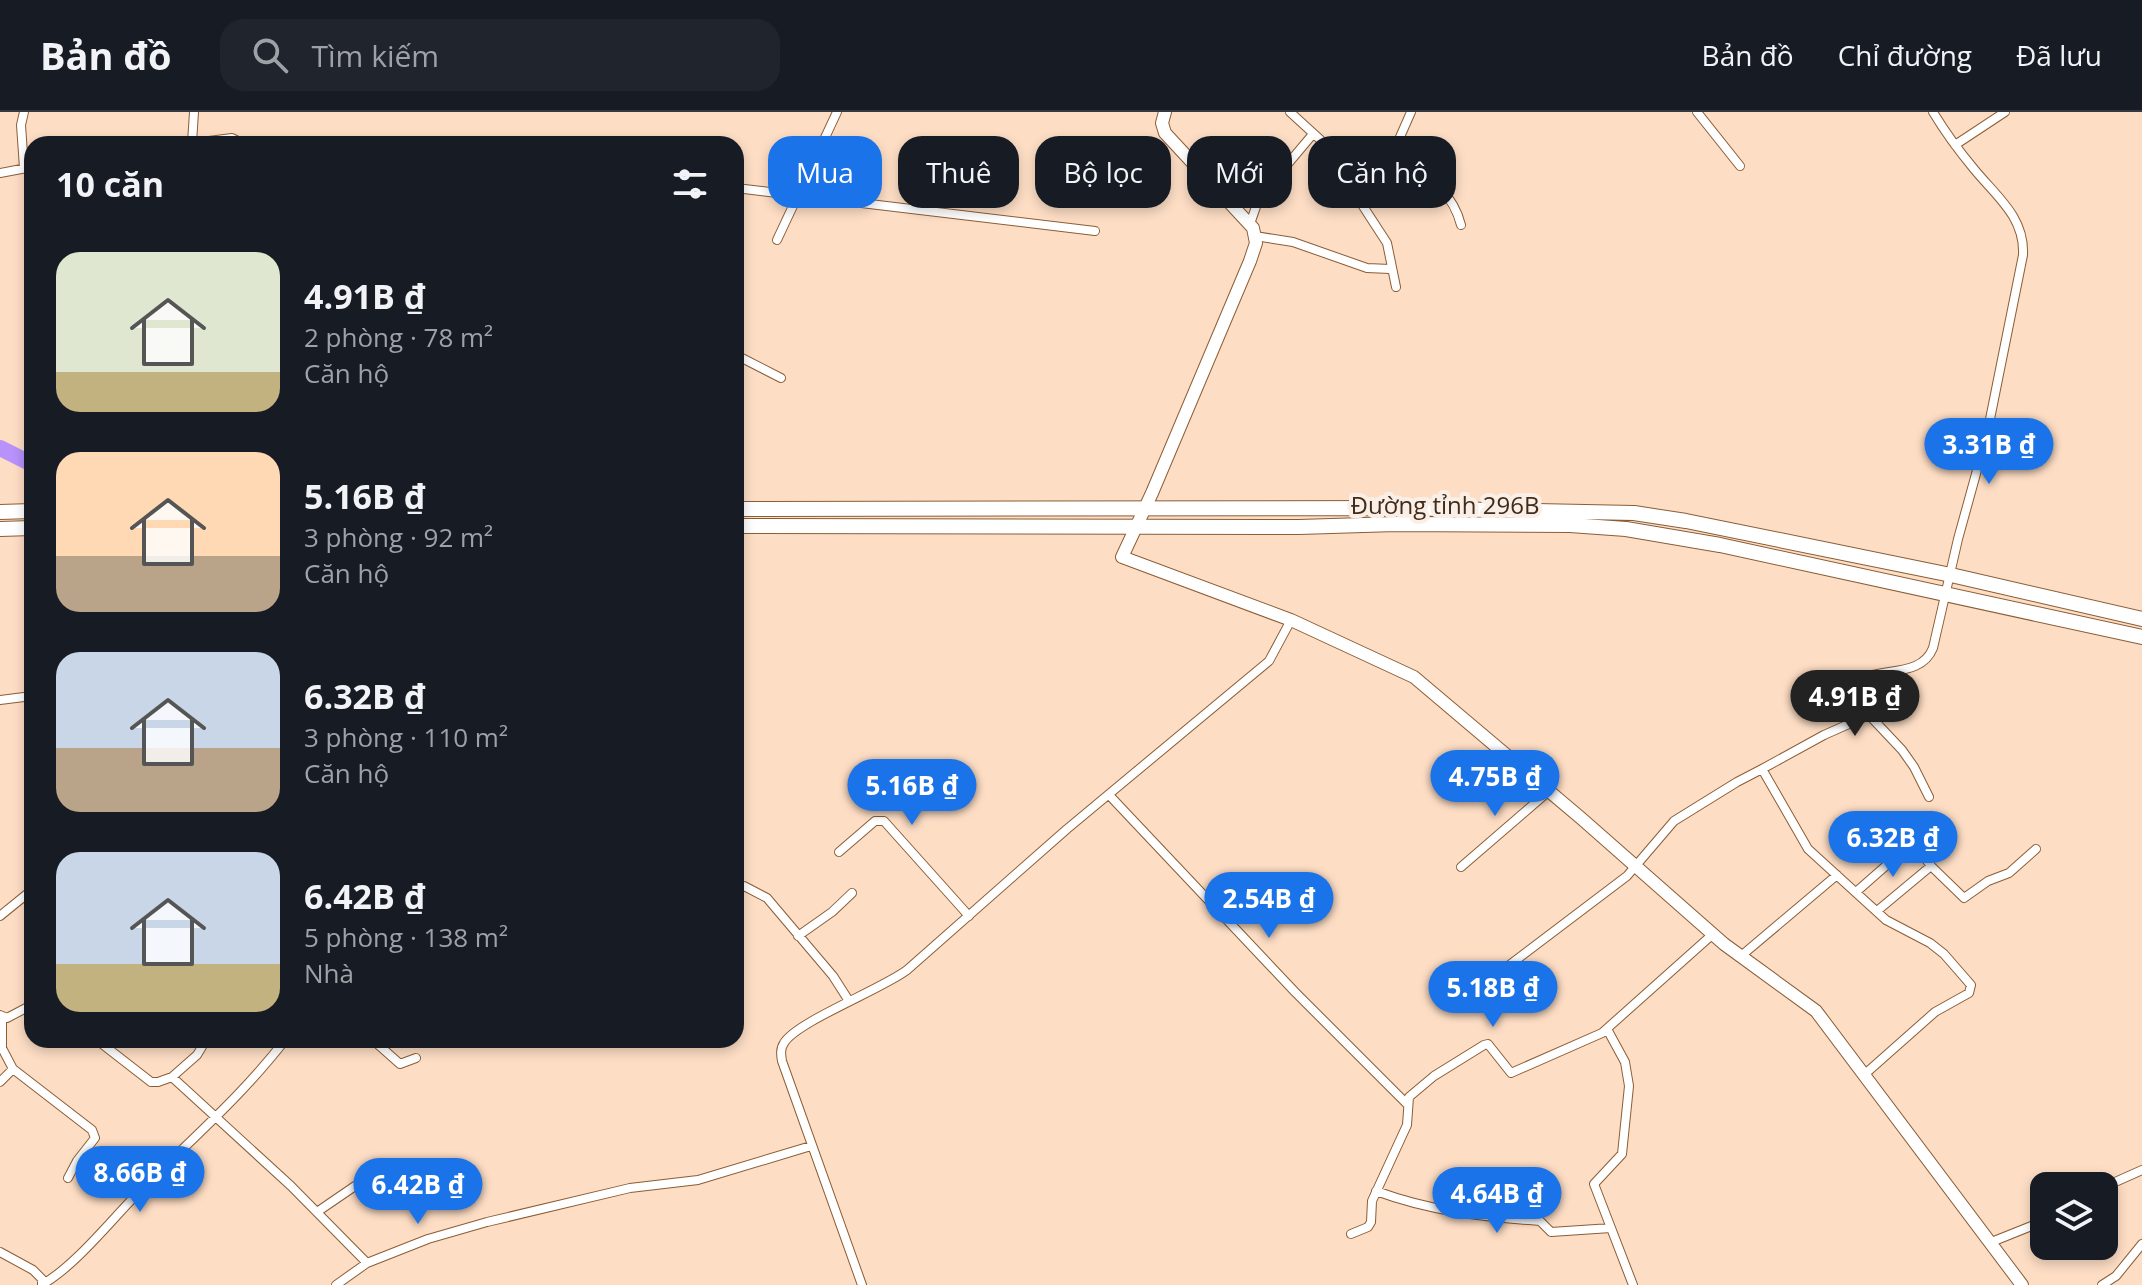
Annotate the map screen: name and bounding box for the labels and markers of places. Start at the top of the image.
pin: 3.31B ₫ [1915,418,2063,486]
pin: 4.91B ₫ [1781,670,1929,738]
pin: 4.75B ₫ [1421,750,1569,818]
pin: 5.16B ₫ [838,759,986,827]
pin: 6.32B ₫ [1819,811,1967,879]
pin: 2.54B ₫ [1195,872,1343,940]
pin: 5.18B ₫ [1419,961,1567,1029]
pin: 8.66B ₫ [66,1146,214,1214]
pin: 6.42B ₫ [344,1158,492,1226]
pin: 4.64B ₫ [1423,1167,1571,1235]

